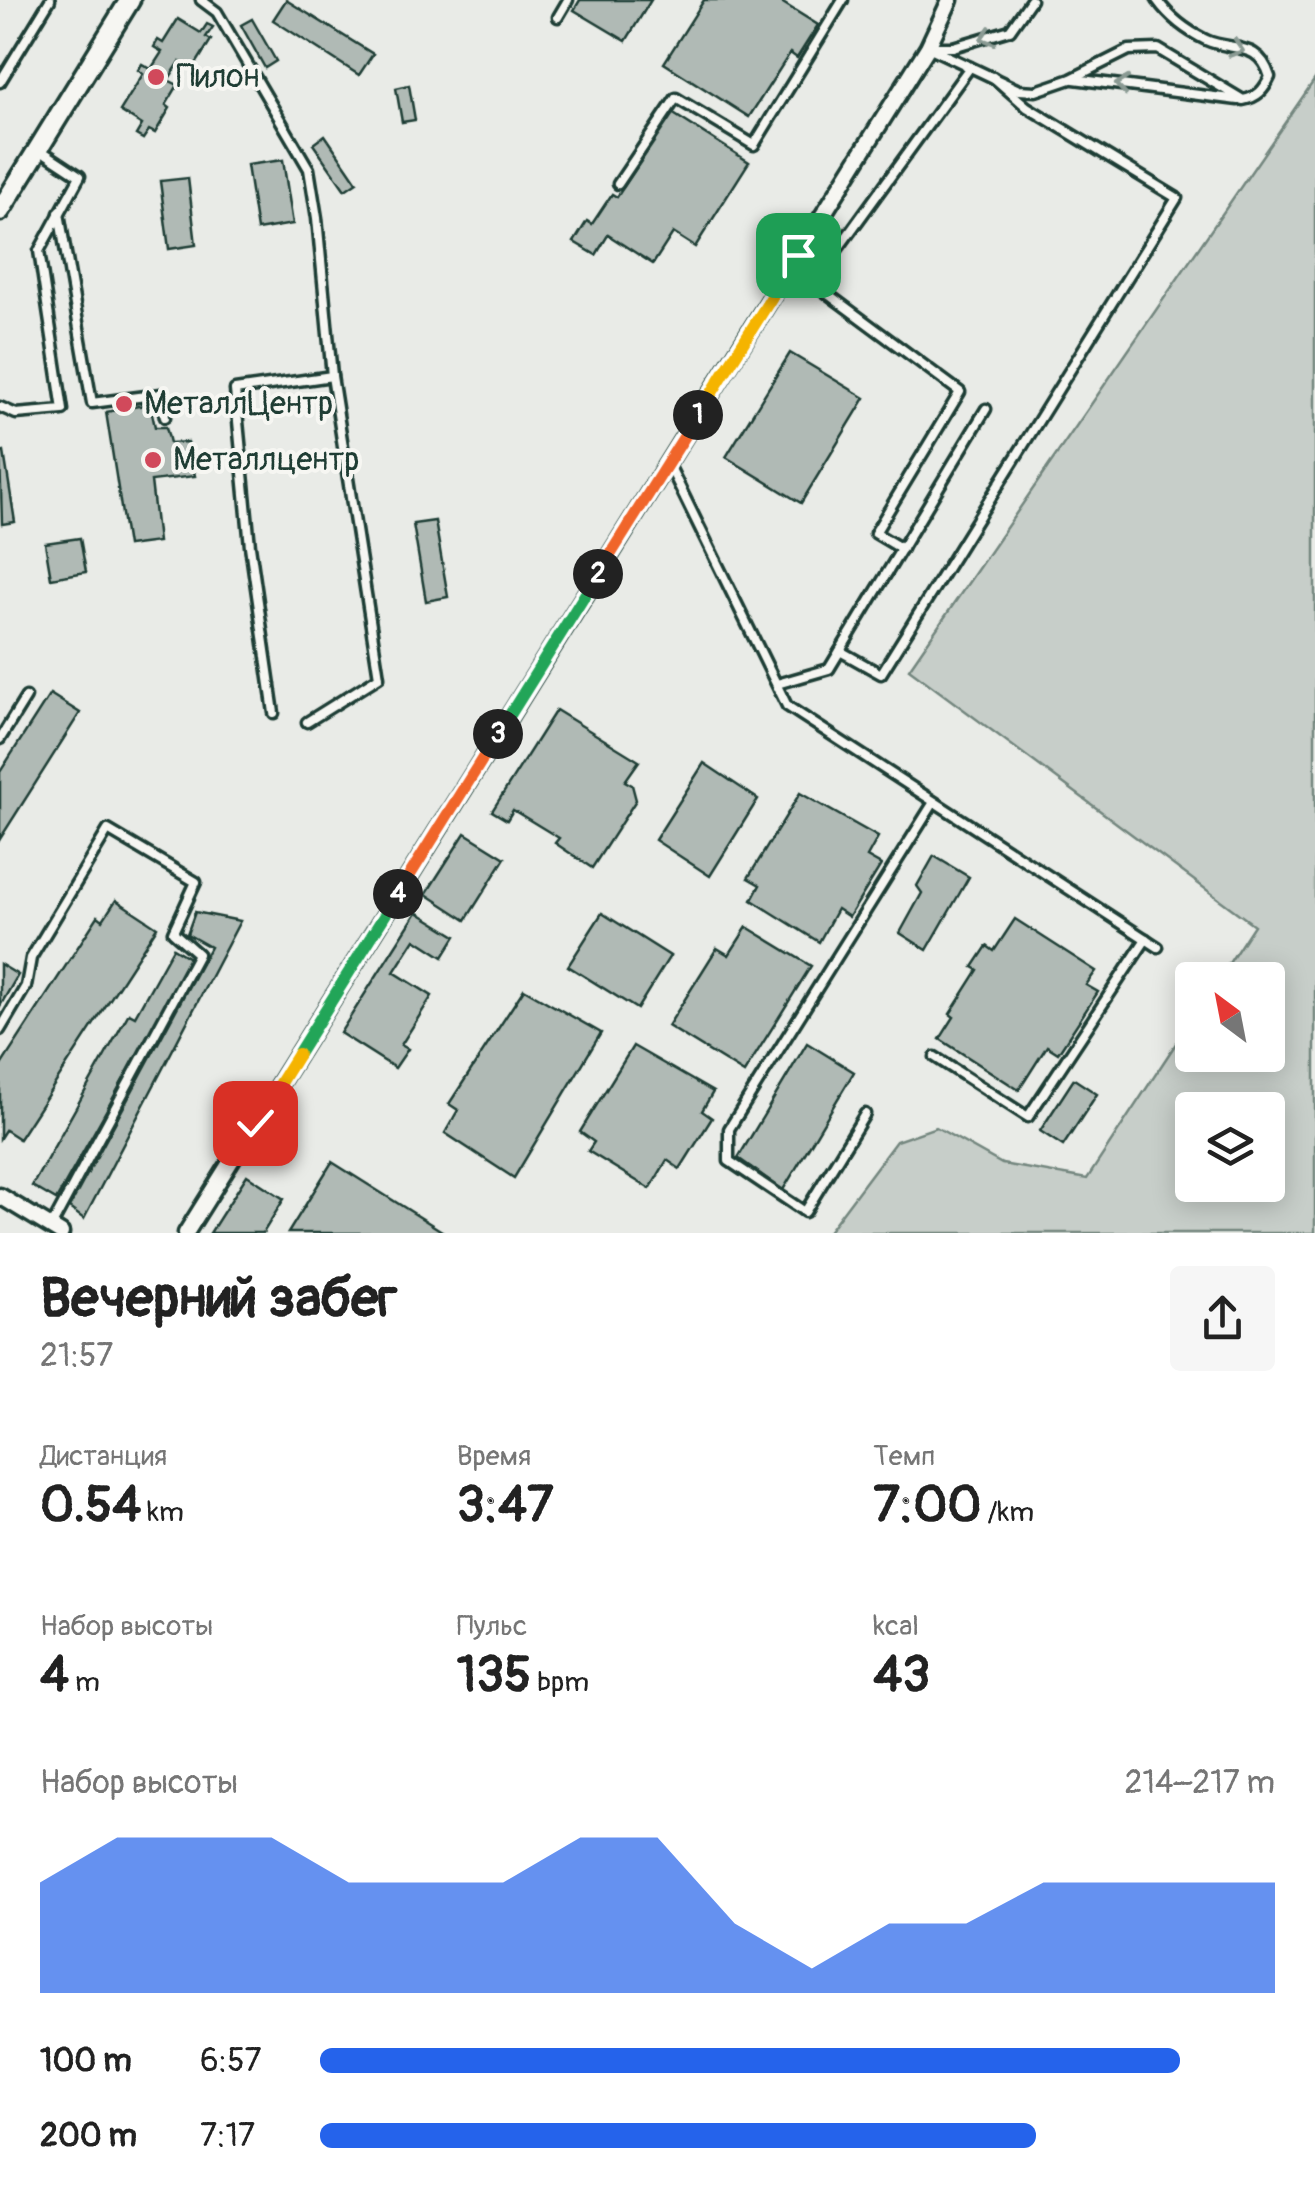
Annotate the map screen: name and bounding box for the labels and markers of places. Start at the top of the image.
place label: Пилон [176,57,259,97]
marker: Пилон [145,66,167,88]
pin [756,213,841,298]
place label: МеталлЦентр [144,384,333,424]
pin: 1 [673,390,723,440]
marker: МеталлЦентр [113,393,135,415]
place label: Металлцентр [173,440,359,480]
marker: Металлцентр [142,449,164,471]
pin: 2 [573,549,623,599]
pin: 3 [473,709,523,759]
pin: 4 [373,869,423,919]
pin [213,1081,298,1166]

